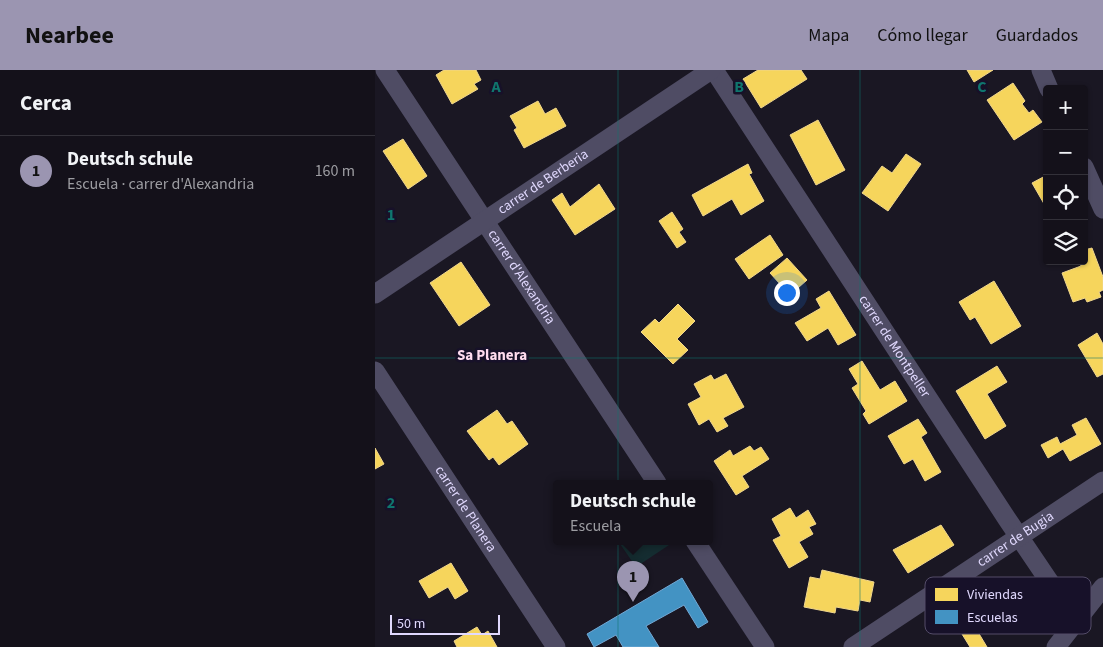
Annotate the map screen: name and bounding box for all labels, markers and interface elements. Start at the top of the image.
text: Nearbee [25,18,114,53]
text: Mapa [808,23,849,48]
text: Cómo llegar [877,23,968,48]
text: Guardados [996,23,1078,48]
text: A [490,76,501,98]
text: B [734,76,744,98]
text: C [977,76,987,98]
map controls [1043,85,1088,265]
button: + [1043,85,1088,130]
text: Cerca [20,88,72,118]
button: − [1043,130,1088,175]
street label: carrer de Berberia [494,144,592,219]
text: Deutsch schule [67,146,193,173]
text: 1 [32,160,40,182]
text: 160 m [315,160,355,182]
text: Escuela · carrer d'Alexandria [67,173,254,195]
button: locate [1043,175,1088,220]
text: 1 [387,204,395,226]
button: layers [1043,220,1088,265]
street label: carrer d'Alexandria [483,226,560,329]
your location [774,280,800,306]
street label: carrer de Montpeller [853,291,935,402]
district label: Sa Planera [457,345,527,366]
street label: carrer de Planera [430,462,501,556]
popup [553,480,713,545]
text: Deutsch schule [570,488,696,515]
text: 2 [387,492,395,514]
street label: carrer de Bugia [973,506,1058,572]
text: Escuela [570,515,621,537]
pin: 1 [617,561,649,602]
legend [925,577,1091,634]
text: Viviendas [967,585,1023,605]
text: Escuelas [967,608,1018,628]
scale bar [390,612,500,635]
text: 50 m [397,614,425,634]

